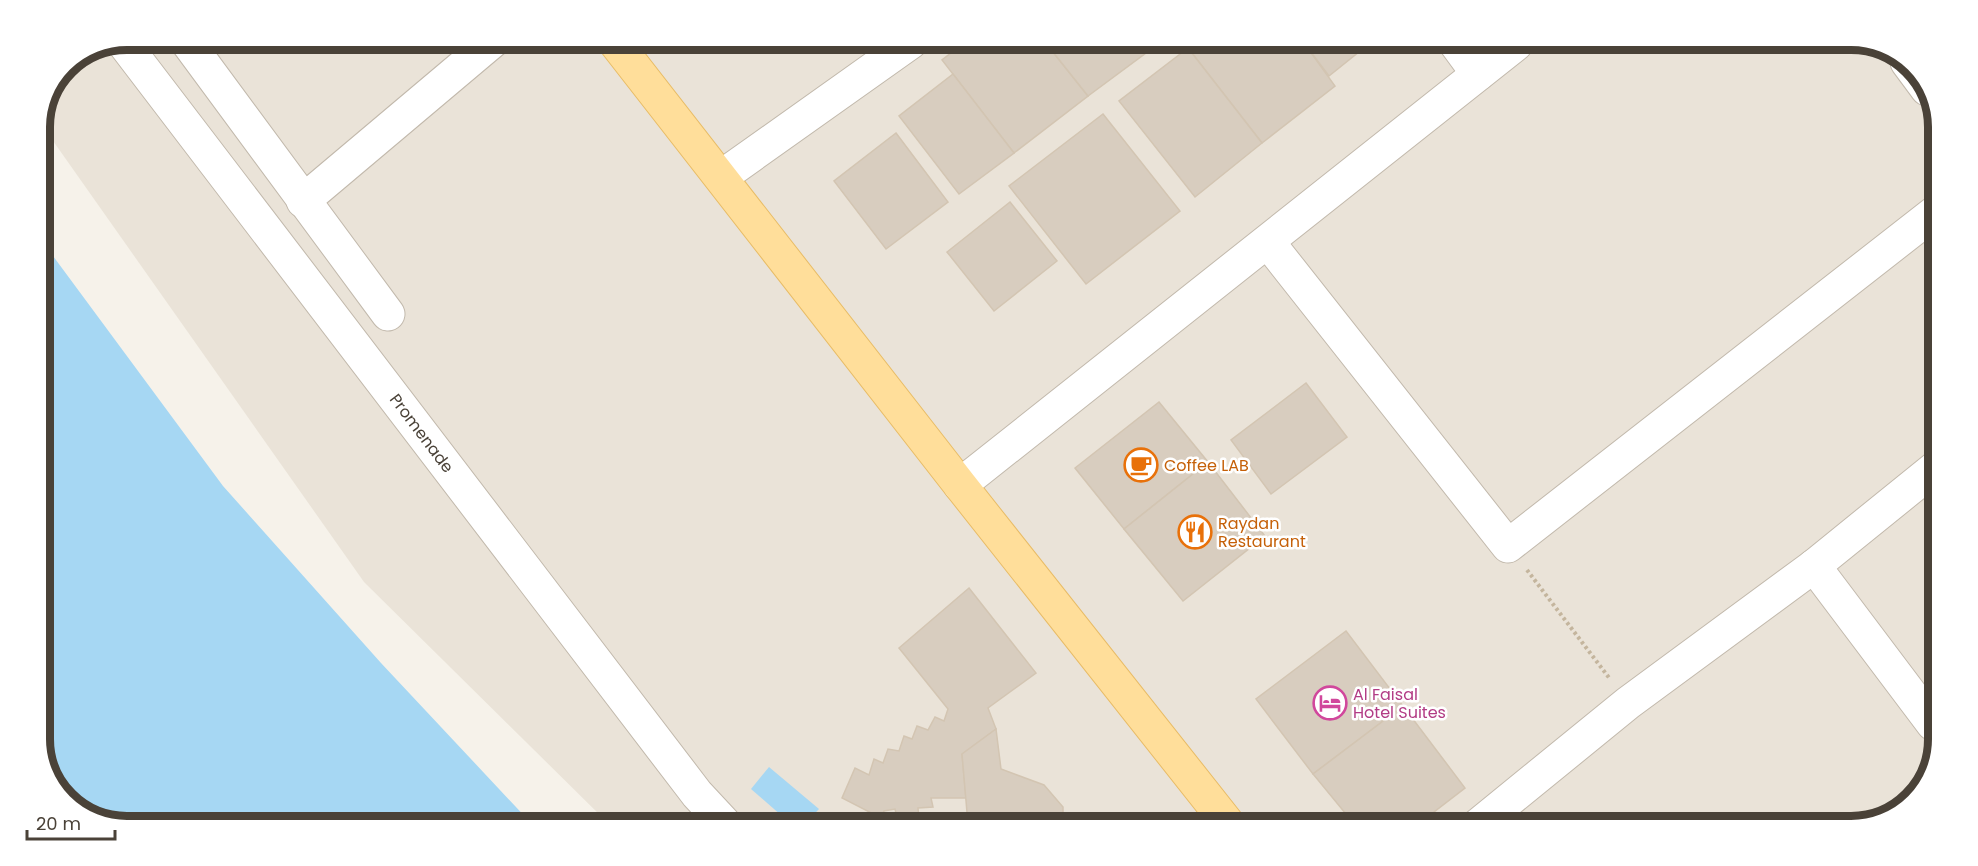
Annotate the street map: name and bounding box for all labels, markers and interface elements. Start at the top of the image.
street label: Promenade [384,389,459,478]
cafe icon: Coffee LAB [1123,447,1159,483]
place label: Coffee LAB [1164,454,1249,477]
place label: Raydan Restaurant [1218,512,1306,553]
restaurant icon: Raydan Restaurant [1177,514,1213,550]
place label: Al Faisal Hotel Suites [1353,683,1446,724]
hotel icon: Al Faisal Hotel Suites [1312,685,1348,721]
scale bar [27,803,116,841]
text: 20 m [36,811,81,836]

